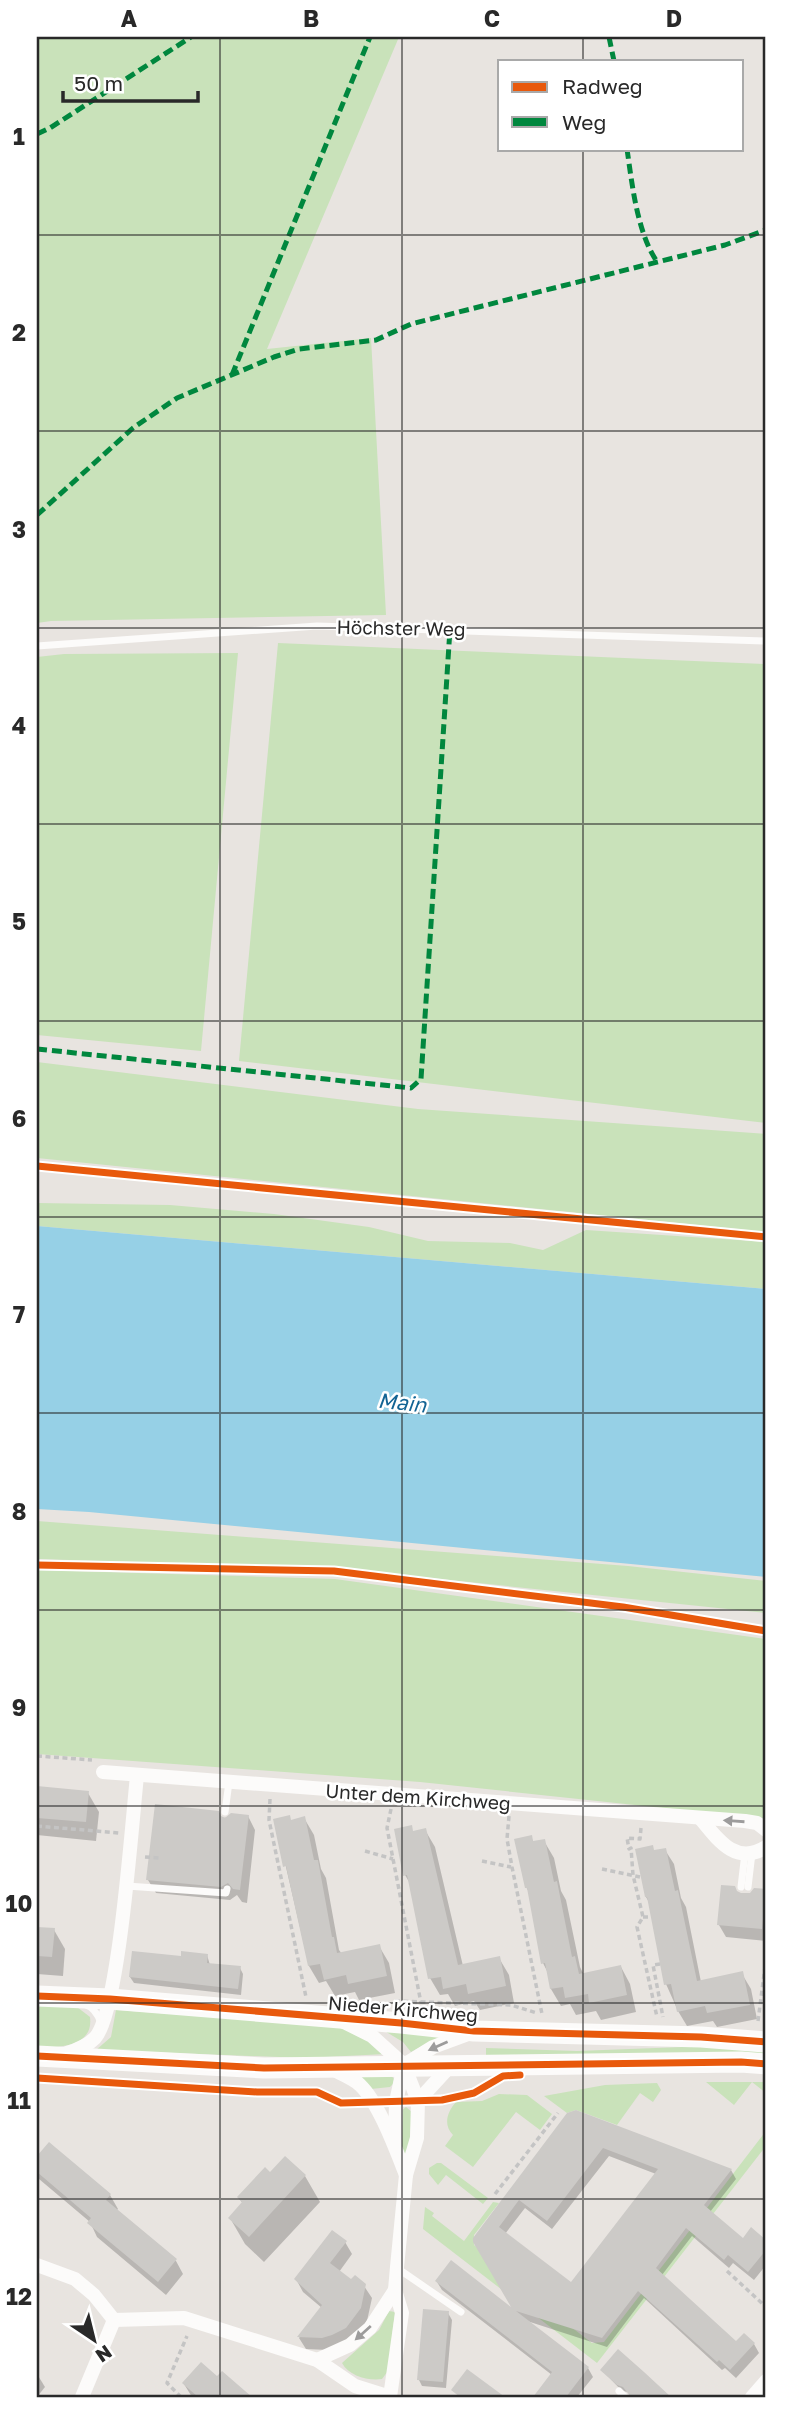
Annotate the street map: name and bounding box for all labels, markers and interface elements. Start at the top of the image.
text: A [121,4,138,32]
text: B [303,4,319,32]
text: C [484,4,500,32]
text: D [666,4,682,32]
scale bar [63,60,198,104]
legend [498,60,744,150]
text: 50 m [74,70,123,96]
text: Radweg [562,73,643,99]
text: Weg [562,109,606,135]
text: 1 [13,122,25,150]
text: 2 [12,318,26,346]
text: 3 [12,515,26,543]
street label: Höchster Weg [336,615,466,640]
text: 4 [12,711,26,739]
text: 5 [12,907,26,935]
text: 6 [12,1104,26,1132]
text: 7 [13,1300,25,1328]
water label: Main [377,1387,429,1418]
text: 8 [12,1497,26,1525]
text: 9 [12,1693,26,1721]
street label: Unter dem Kirchweg [325,1779,511,1814]
one-way arrow [723,1815,745,1826]
text: 10 [6,1889,32,1917]
street label: Nieder Kirchweg [327,1990,479,2027]
one-way arrow [428,2040,448,2052]
text: 11 [7,2086,31,2114]
text: 12 [6,2282,32,2310]
north arrow [60,2304,130,2374]
one-way arrow [354,2325,372,2341]
text: N [92,2341,117,2368]

